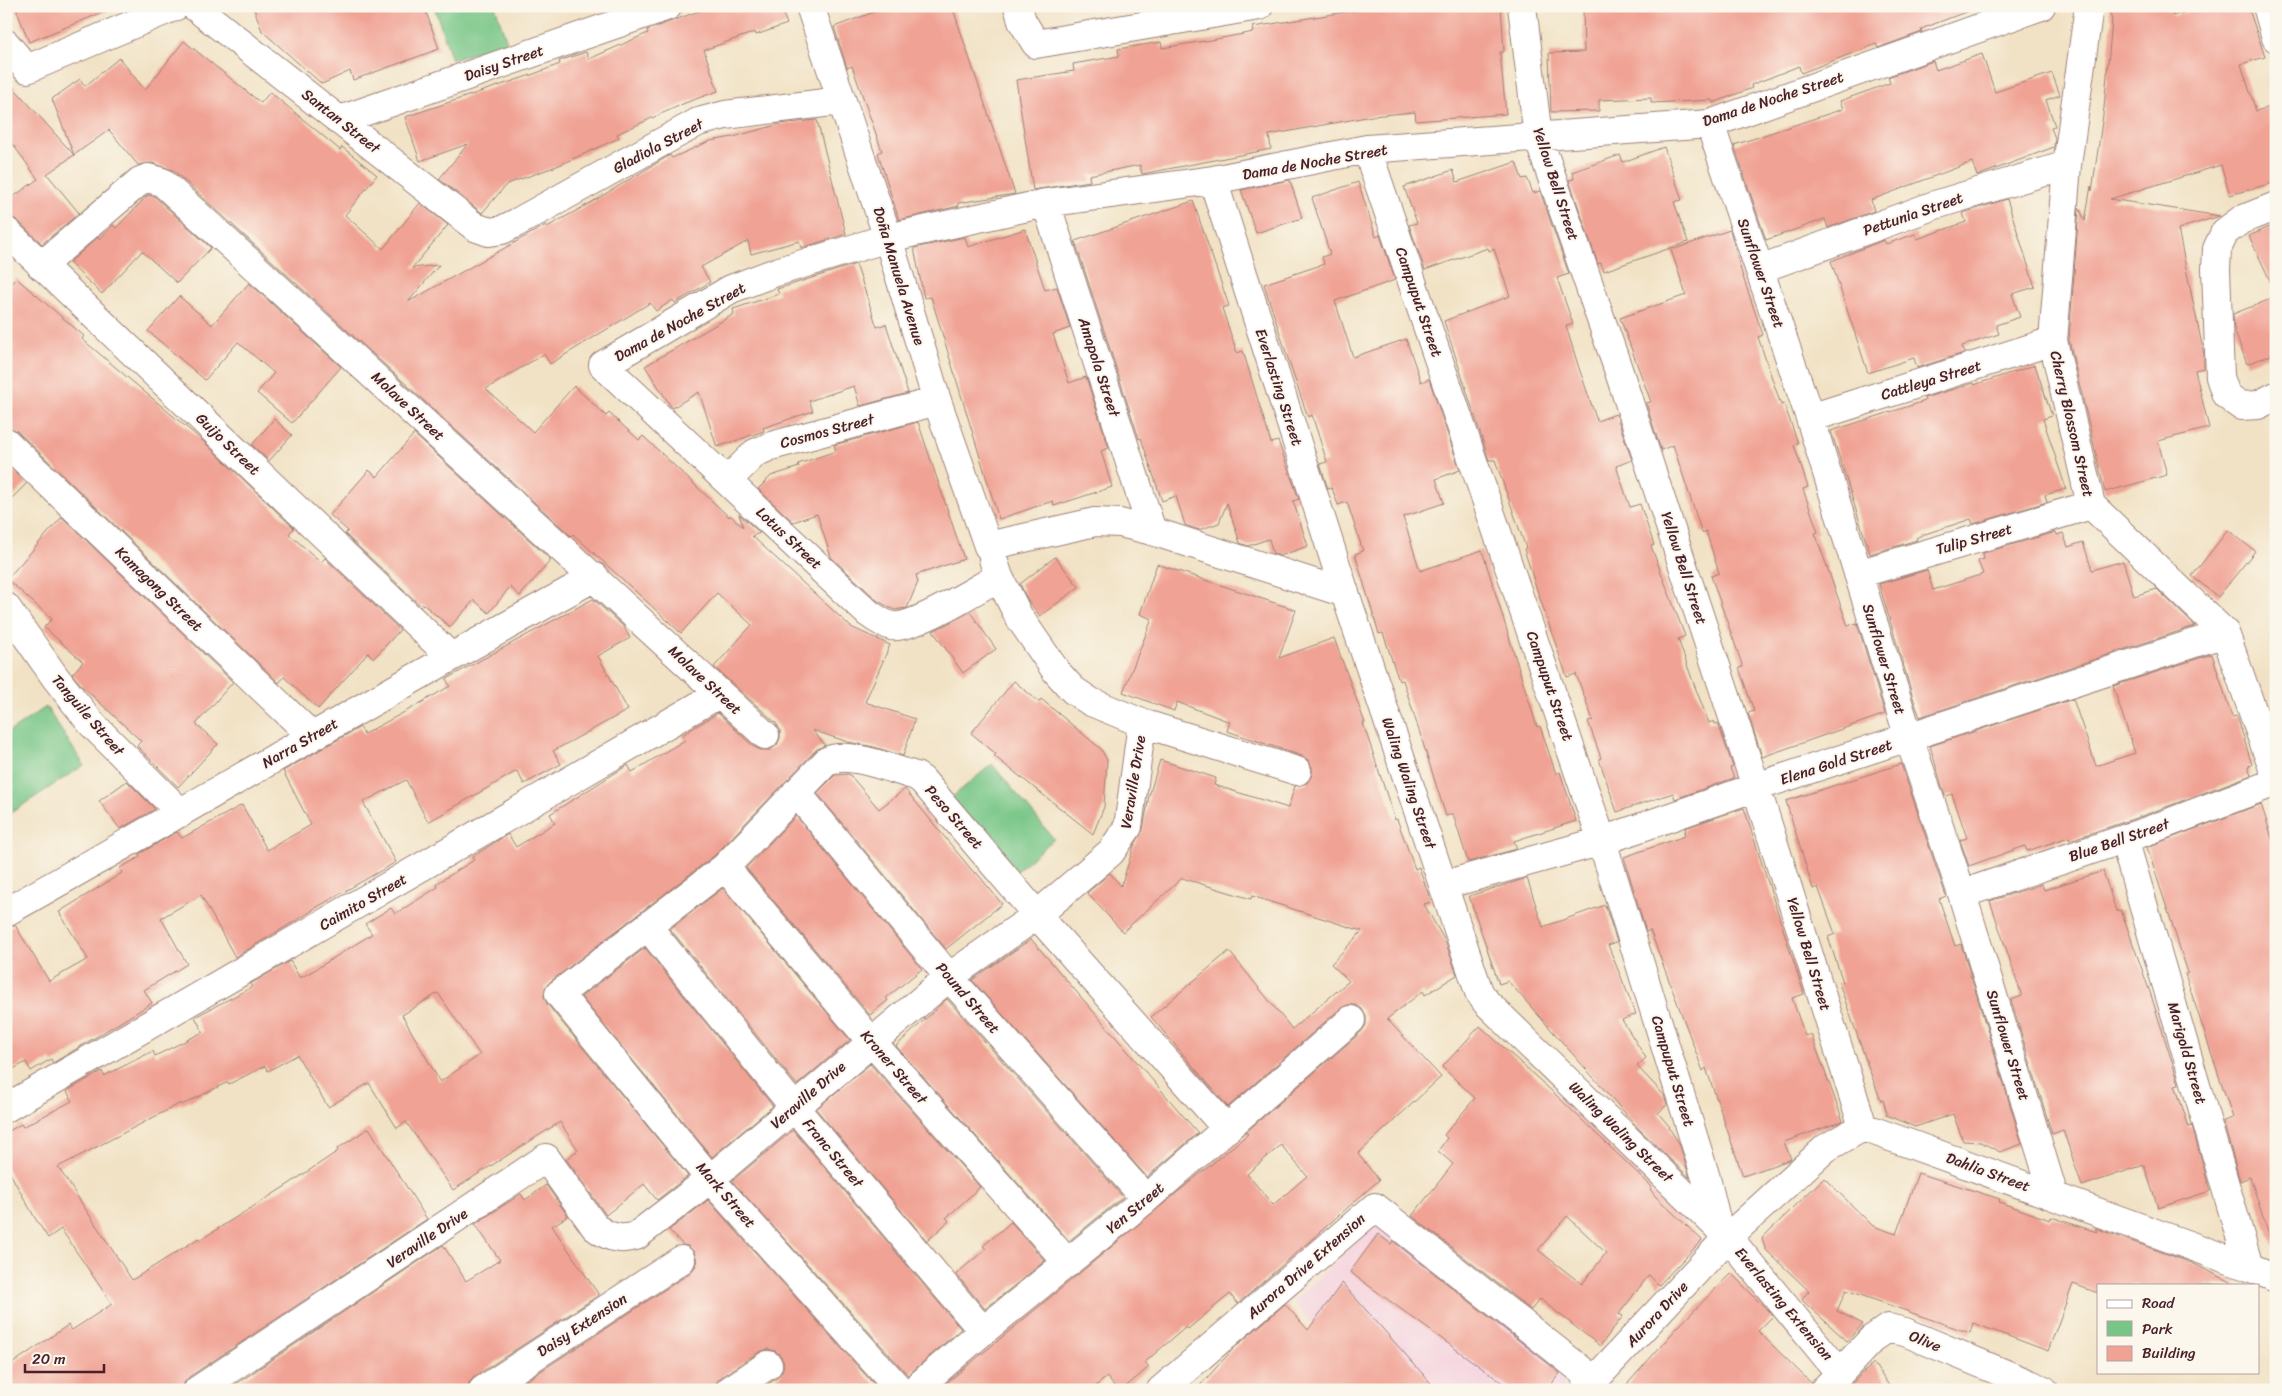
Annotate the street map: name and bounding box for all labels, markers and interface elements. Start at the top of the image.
street label: Daisy Street [461,37,548,89]
street label: Dama de Noche Street [1699,64,1847,134]
street label: Santan Street [296,82,387,161]
street label: Gladiola Street [608,111,709,181]
street label: Yellow Bell Street [1525,124,1587,244]
street label: Dama de Noche Street [1240,136,1390,188]
street label: Pettunia Street [1859,185,1967,243]
street label: Doña Manuela Avenue [866,203,932,349]
street label: Sunflower Street [1730,214,1792,332]
street label: Campuput Street [1388,243,1450,361]
street label: Dama de Noche Street [609,275,751,369]
street label: Amapola Street [1070,313,1128,421]
street label: Everlasting Street [1248,325,1310,450]
street label: Cherry Blossom Street [2043,348,2102,500]
street label: Cattleya Street [1877,352,1985,408]
street label: Molave Street [365,365,451,448]
street label: Guijo Street [190,406,267,482]
street label: Cosmos Street [777,406,878,456]
street label: Lotus Street [750,500,829,576]
street label: Yellow Bell Street [1653,508,1715,628]
street label: Tulip Street [1933,516,2016,562]
street label: Kamagong Street [109,540,210,638]
street label: Sunflower Street [1855,600,1913,718]
street label: Campuput Street [1519,627,1581,745]
street label: Molave Street [662,639,748,722]
street label: Tanguile Street [45,668,132,762]
street label: Narra Street [257,710,344,775]
street label: Waling Waling Street [1374,714,1444,853]
street label: Elena Gold Street [1776,731,1896,792]
street label: Veraville Drive [1113,734,1153,830]
street label: Peso Street [918,779,990,856]
street label: Blue Bell Street [2065,810,2174,869]
street label: Caimito Street [314,866,412,938]
street label: Yellow Bell Street [1779,894,1839,1014]
street label: Pound Street [929,956,1007,1040]
street label: Sunflower Street [1979,986,2037,1104]
street label: Marigold Street [2160,999,2214,1108]
street label: Campuput Street [1644,1012,1702,1130]
street label: Kroner Street [854,1024,935,1111]
street label: Veraville Drive [764,1054,852,1136]
street label: Waling Waling Street [1562,1075,1680,1190]
street label: Franc Street [796,1112,871,1195]
street label: Dahlia Street [1942,1145,2034,1199]
street label: Mark Street [689,1156,763,1235]
street label: Yen Street [1100,1175,1171,1240]
street label: Veraville Drive [381,1201,473,1275]
street label: Aurora Drive Extension [1240,1207,1372,1326]
street label: Everlasting Extension [1728,1241,1840,1367]
street label: Aurora Drive [1618,1275,1695,1354]
legend [2097,1284,2260,1374]
street label: Daisy Extension [532,1286,632,1364]
text: Road [2142,1290,2175,1316]
text: Park [2142,1316,2173,1342]
street label: Olive [1905,1323,1945,1359]
text: Building [2142,1340,2196,1366]
scale bar [25,1341,104,1373]
text: 20 m [32,1346,66,1372]

